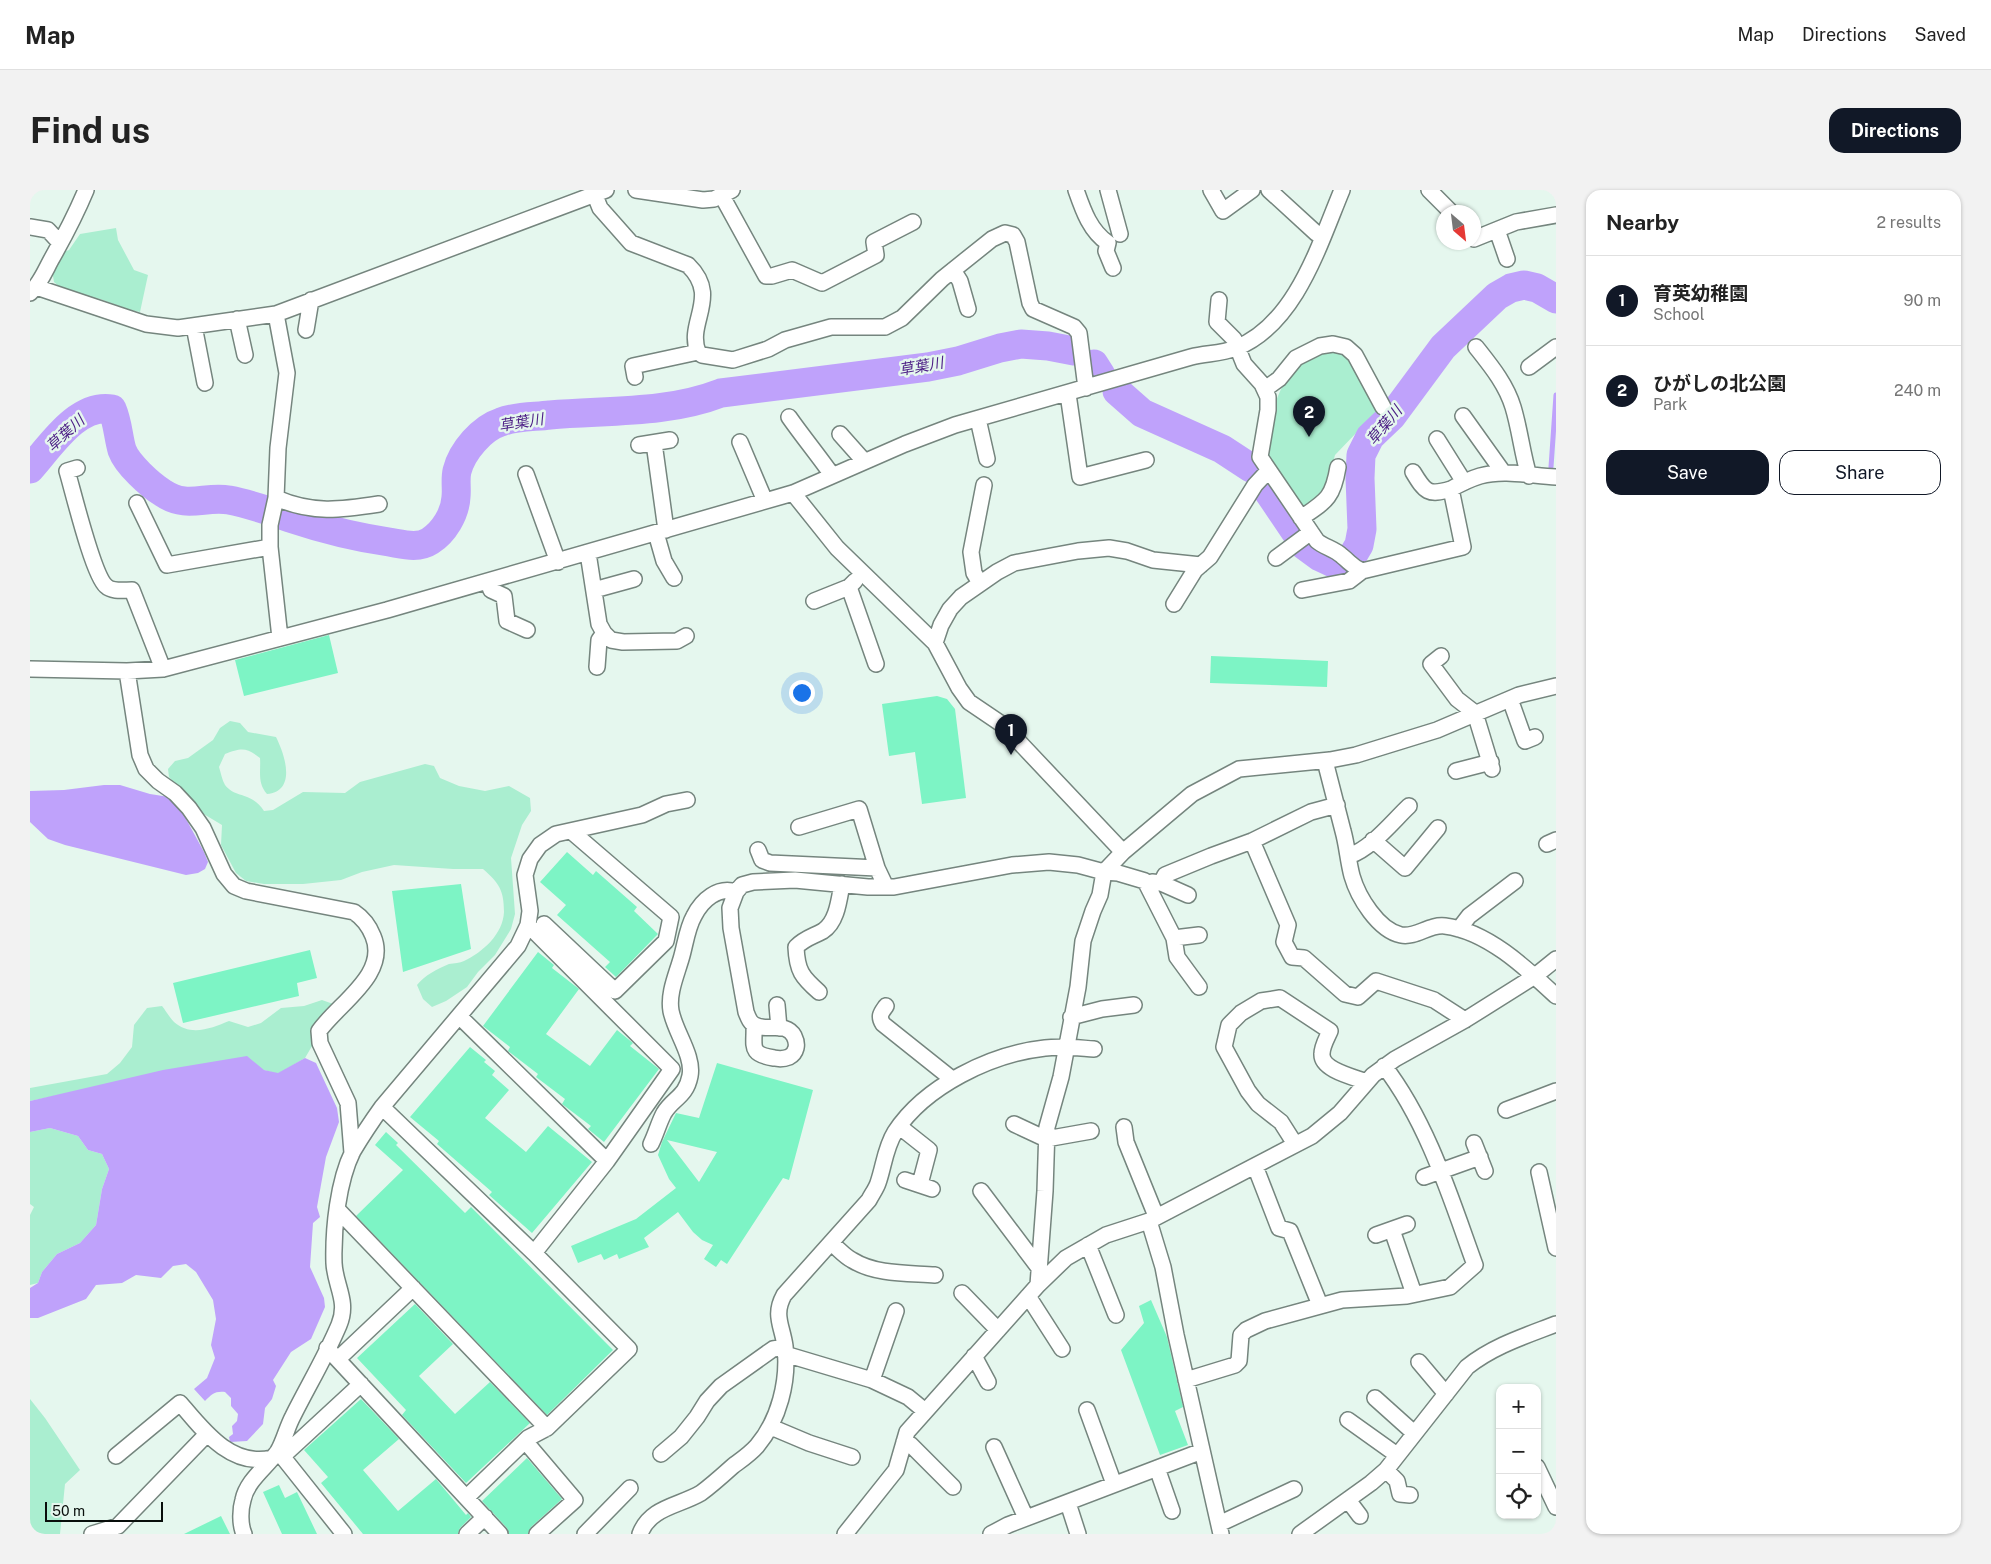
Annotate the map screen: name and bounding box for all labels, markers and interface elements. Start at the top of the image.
text: Map [25,21,75,49]
text: Map [1737,24,1774,45]
text: Directions [1802,24,1887,45]
text: Saved [1915,24,1966,45]
button: Directions [1829,108,1961,153]
text: Find us [30,110,150,151]
north arrow [1436,205,1481,250]
text: Nearby [1606,210,1679,235]
text: 2 results [1876,213,1941,232]
text: 育英幼稚園 [1653,282,1748,304]
text: 1 [1619,291,1625,310]
text: 90 m [1904,291,1941,310]
text: School [1653,305,1704,324]
water label: 草葉川 [897,353,947,378]
text: ひがしの北公園 [1653,372,1786,394]
text: 2 [1617,381,1627,400]
text: 240 m [1894,381,1941,400]
text: Park [1653,395,1687,414]
pin: 2 [1293,396,1325,437]
water label: 草葉川 [1363,401,1406,448]
water label: 草葉川 [43,410,89,454]
water label: 草葉川 [497,410,547,434]
button: Save [1606,450,1769,495]
button: Share [1779,450,1941,495]
your location [789,680,815,706]
pin: 1 [995,714,1027,755]
map controls [1496,1384,1541,1519]
button: + [1496,1384,1541,1429]
button: − [1496,1429,1541,1474]
button: locate [1496,1474,1541,1519]
scale bar [45,1499,162,1522]
text: 50 m [52,1503,85,1519]

